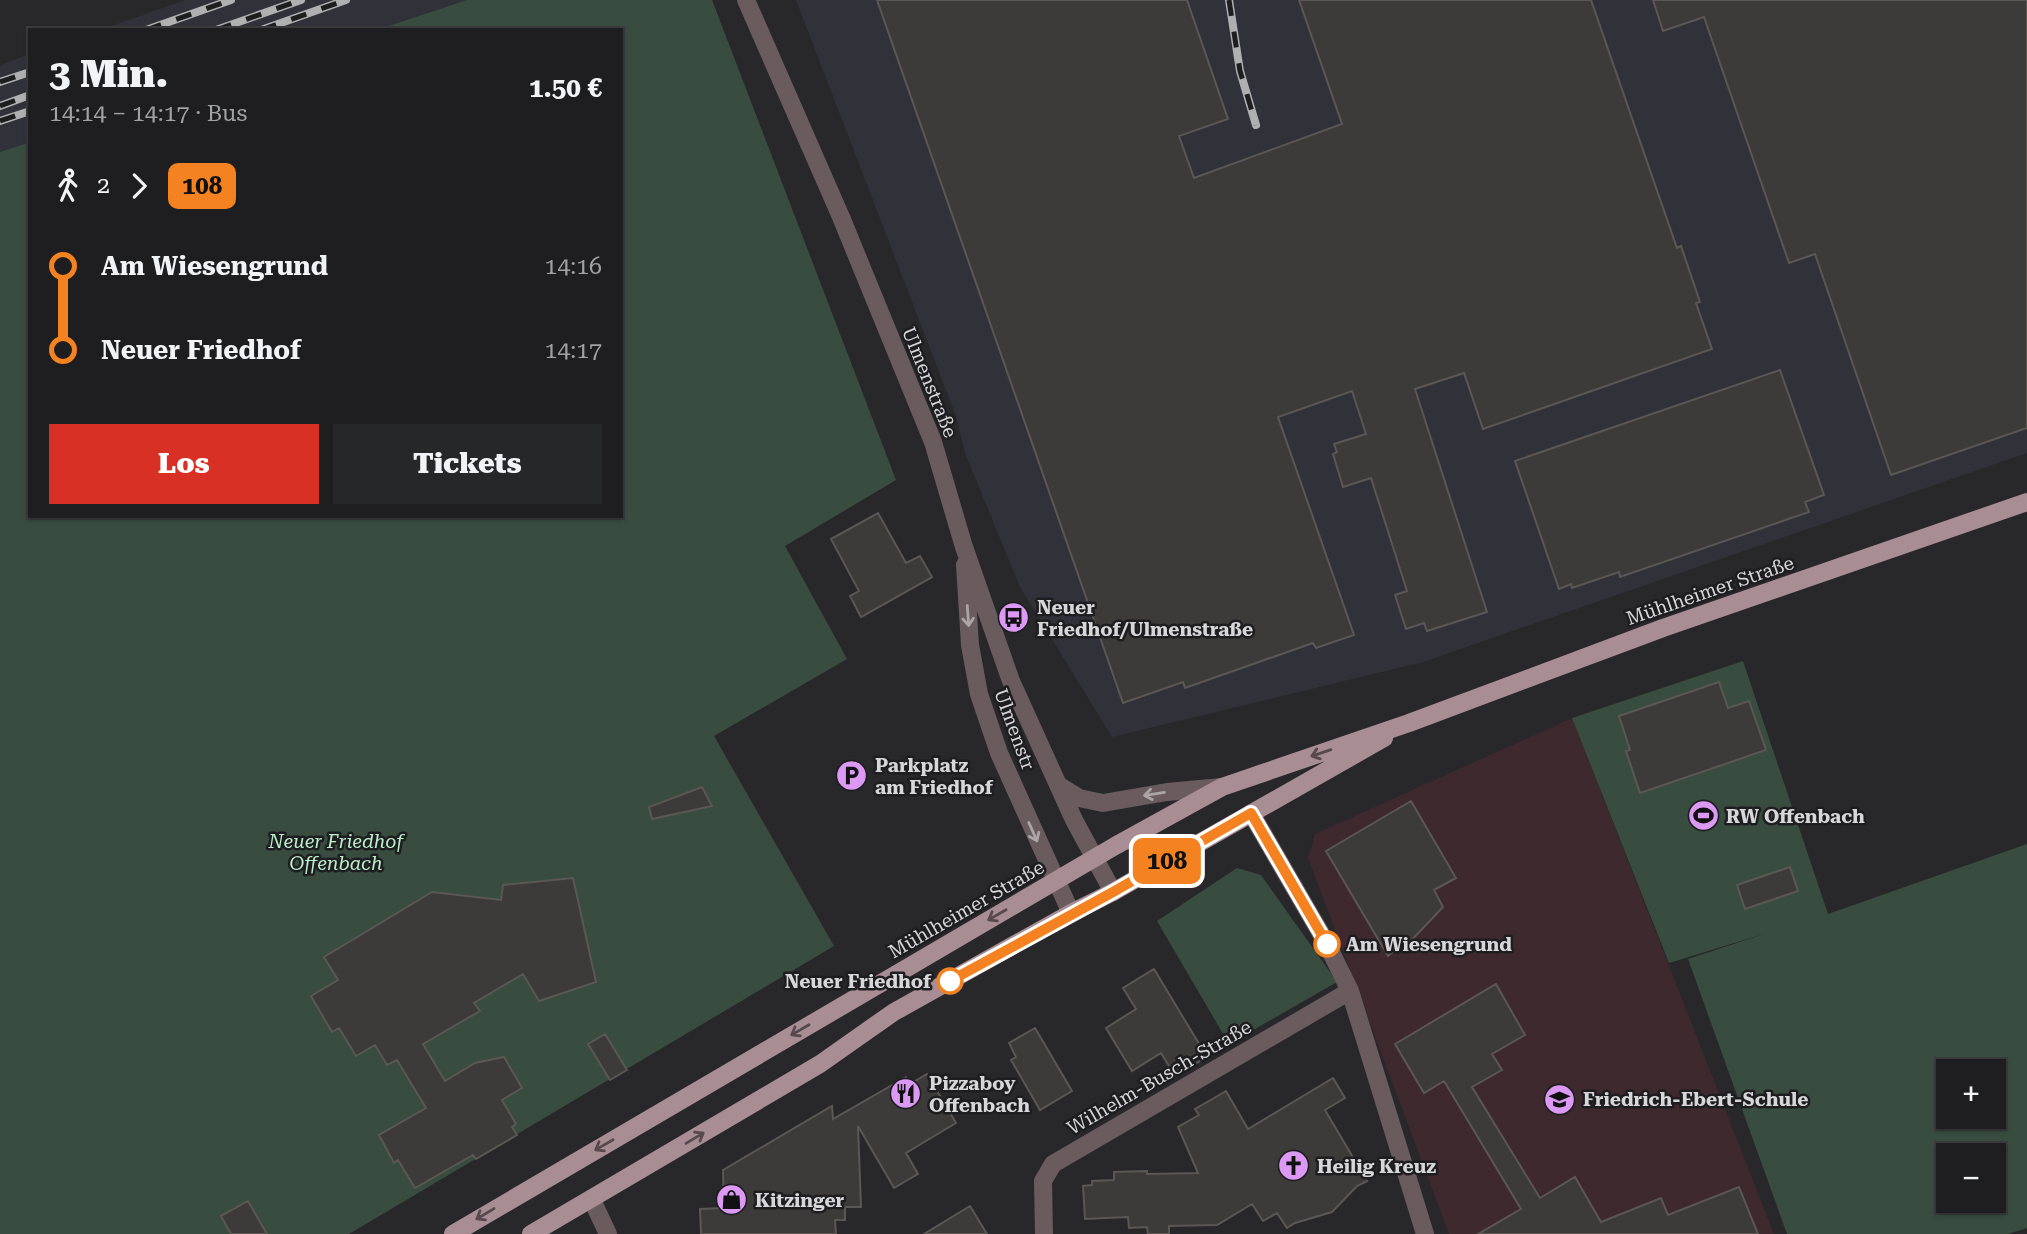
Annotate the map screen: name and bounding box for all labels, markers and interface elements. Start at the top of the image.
text: 3 Min. [49,52,168,96]
text: 1.50 € [529,73,602,103]
text: 14:14 – 14:17 · Bus [49,100,247,127]
icon: walk [49,167,87,205]
icon: forward [120,167,158,205]
text: 2 [97,172,110,199]
text: 108 [182,172,222,200]
text: Am Wiesengrund [101,251,328,281]
text: 14:16 [545,253,602,280]
street label: Ulmenstraße [897,323,962,441]
text: Neuer Friedhof [101,335,301,365]
text: 14:17 [545,337,602,364]
button: Los [49,424,319,504]
button: Tickets [333,424,602,504]
street label: Mühlheimer Straße [1623,551,1797,630]
place label: Neuer Friedhof/Ulmenstraße [1037,596,1253,641]
bus stop icon: Neuer Friedhof/Ulmenstraße [997,601,1031,635]
one-way arrow [962,604,975,626]
street label: Ulmenstr [989,685,1040,773]
one-way arrow [1311,748,1333,760]
place label: Parkplatz am Friedhof [875,754,994,799]
parking icon: Parkplatz am Friedhof [835,759,869,793]
one-way arrow [1143,788,1166,801]
sports icon: RW Offenbach [1686,799,1720,833]
place label: RW Offenbach [1726,805,1865,828]
one-way arrow [1027,820,1040,842]
park label: Neuer Friedhof Offenbach [268,830,405,875]
line badge: 108 [1127,838,1207,884]
text: 108 [1147,847,1187,875]
street label: Mühlheimer Straße [884,855,1048,963]
one-way arrow [987,908,1007,922]
marker: Am Wiesengrund [1314,931,1340,957]
place label: Am Wiesengrund [1346,933,1512,956]
marker: Neuer Friedhof [937,968,963,994]
place label: Neuer Friedhof [785,970,932,993]
street label: Wilhelm-Busch-Straße [1063,1015,1255,1140]
one-way arrow [791,1023,811,1037]
map controls [1936,1059,2006,1213]
button: + [1936,1059,2006,1129]
place label: Pizzaboy Offenbach [929,1072,1030,1117]
restaurant icon: Pizzaboy Offenbach [889,1077,923,1111]
school or university icon: Friedrich-Ebert-Schule [1543,1082,1577,1116]
place label: Friedrich-Ebert-Schule [1583,1088,1808,1111]
one-way arrow [685,1131,705,1145]
one-way arrow [594,1138,614,1152]
button: − [1936,1143,2006,1213]
church icon: Heilig Kreuz [1277,1149,1311,1183]
place label: Heilig Kreuz [1317,1155,1436,1178]
shop icon: Kitzinger [715,1183,749,1217]
place label: Kitzinger [755,1189,845,1212]
one-way arrow [476,1208,496,1222]

